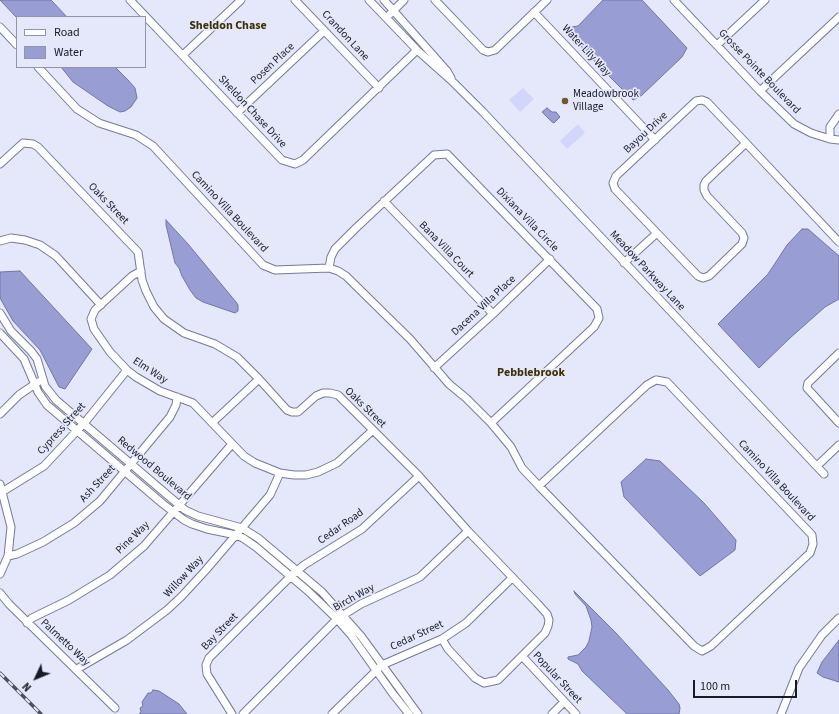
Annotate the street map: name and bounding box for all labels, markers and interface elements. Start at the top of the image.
street label: Crandon Lane [318,8,372,64]
legend [16,16,146,68]
district label: Sheldon Chase [189,19,267,33]
street label: Water Lily Way [559,22,613,80]
text: Road [54,24,80,41]
street label: Grosse Pointe Boulevard [715,27,803,117]
street label: Posen Place [248,40,298,88]
text: Water [54,44,83,61]
street label: Sheldon Chase Drive [215,73,289,151]
place label: Meadowbrook Village [573,88,639,114]
marker: Meadowbrook Village [560,96,570,106]
street label: Bayou Drive [621,109,671,157]
street label: Camino Villa Boulevard [188,169,270,255]
street label: Oaks Street [85,180,131,228]
street label: Dixiana Villa Circle [493,185,561,255]
street label: Bana Villa Court [416,219,476,281]
street label: Meadow Parkway Lane [607,228,687,314]
street label: Dacena Villa Place [449,273,519,339]
street label: Elm Way [130,355,170,387]
district label: Pebblebrook [497,366,565,380]
street label: Oaks Street [341,385,389,431]
street label: Cypress Street [35,400,89,458]
street label: Redwood Boulevard [114,434,194,504]
street label: Camino Villa Boulevard [735,438,817,524]
street label: Ash Street [77,462,119,506]
street label: Cedar Road [316,506,366,548]
street label: Pine Way [113,519,153,557]
street label: Willow Way [161,553,207,601]
street label: Birch Way [331,581,377,615]
street label: Bay Street [199,611,241,653]
street label: Palmetto Way [37,617,93,669]
street label: Cedar Street [388,618,446,654]
street label: Popular Street [530,649,584,707]
north arrow [16,658,56,698]
scale bar [695,672,799,698]
text: 100 m [700,678,730,695]
text: N [19,679,35,695]

